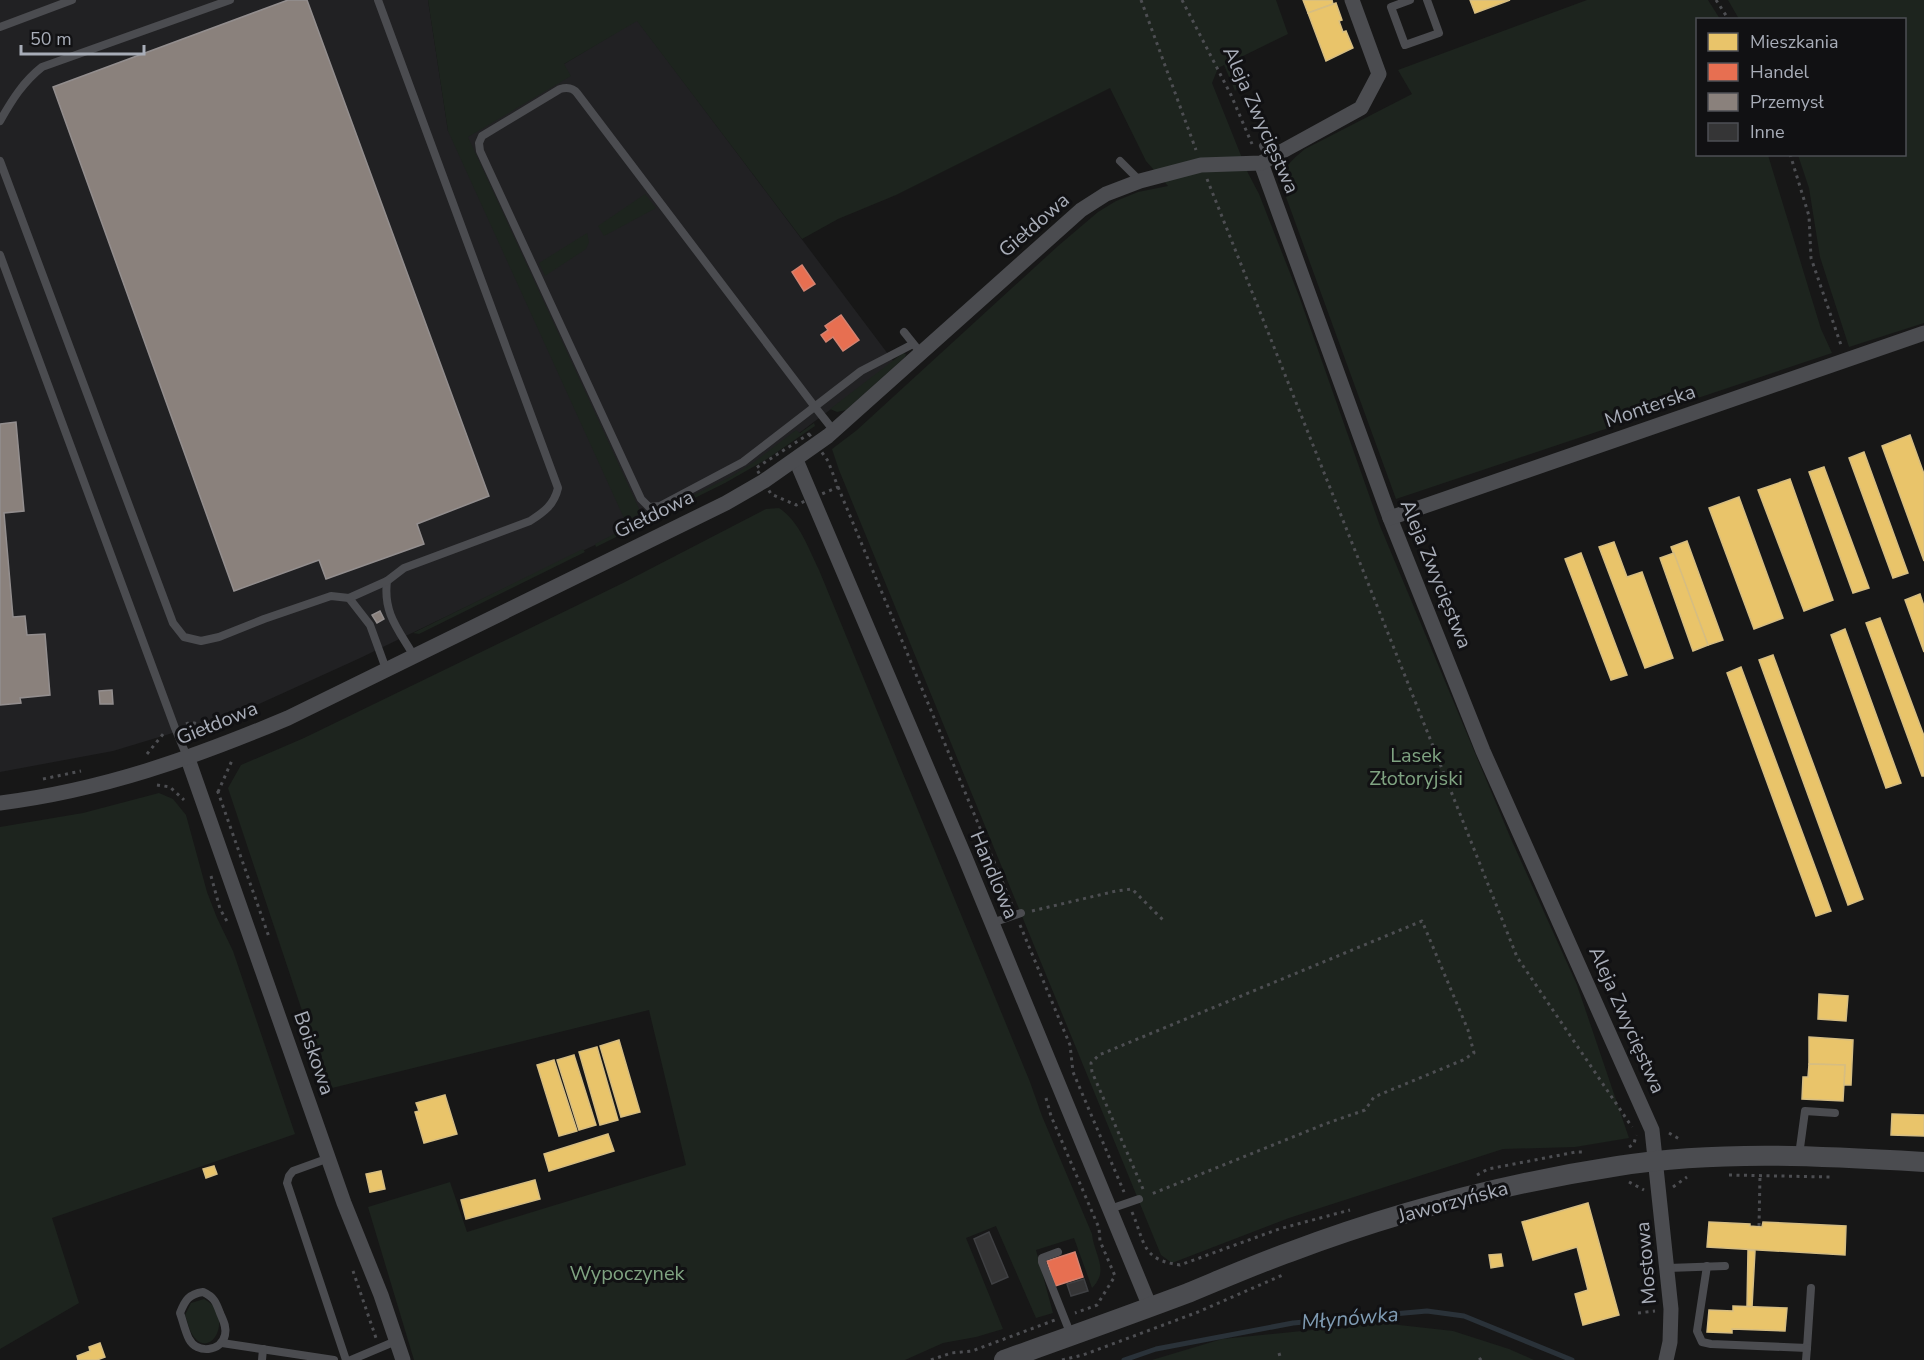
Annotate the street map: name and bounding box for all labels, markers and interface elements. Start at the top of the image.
scale bar [21,18,144,56]
legend [1696,18,1906,156]
text: 50 m [30,27,72,51]
text: Mieszkania [1750,30,1838,54]
street label: Aleja Zwycięstwa [1216,42,1306,198]
text: Handel [1750,60,1810,84]
text: Przemysł [1750,90,1824,114]
text: Inne [1750,120,1785,144]
street label: Giełdowa [993,187,1075,263]
street label: Monterska [1601,378,1699,434]
street label: Giełdowa [610,483,698,545]
street label: Aleja Zwycięstwa [1394,495,1478,653]
street label: Giełdowa [172,694,262,752]
park label: Lasek Złotoryjski [1369,742,1463,792]
street label: Handlowa [963,827,1025,923]
street label: Aleja Zwycięstwa [1582,942,1672,1098]
street label: Boiskowa [287,1008,341,1098]
street label: Jaworzyńska [1394,1174,1511,1230]
street label: Mostowa [1629,1221,1663,1305]
park label: Wypoczynek [569,1260,686,1287]
water label: Młynówka [1300,1300,1400,1336]

